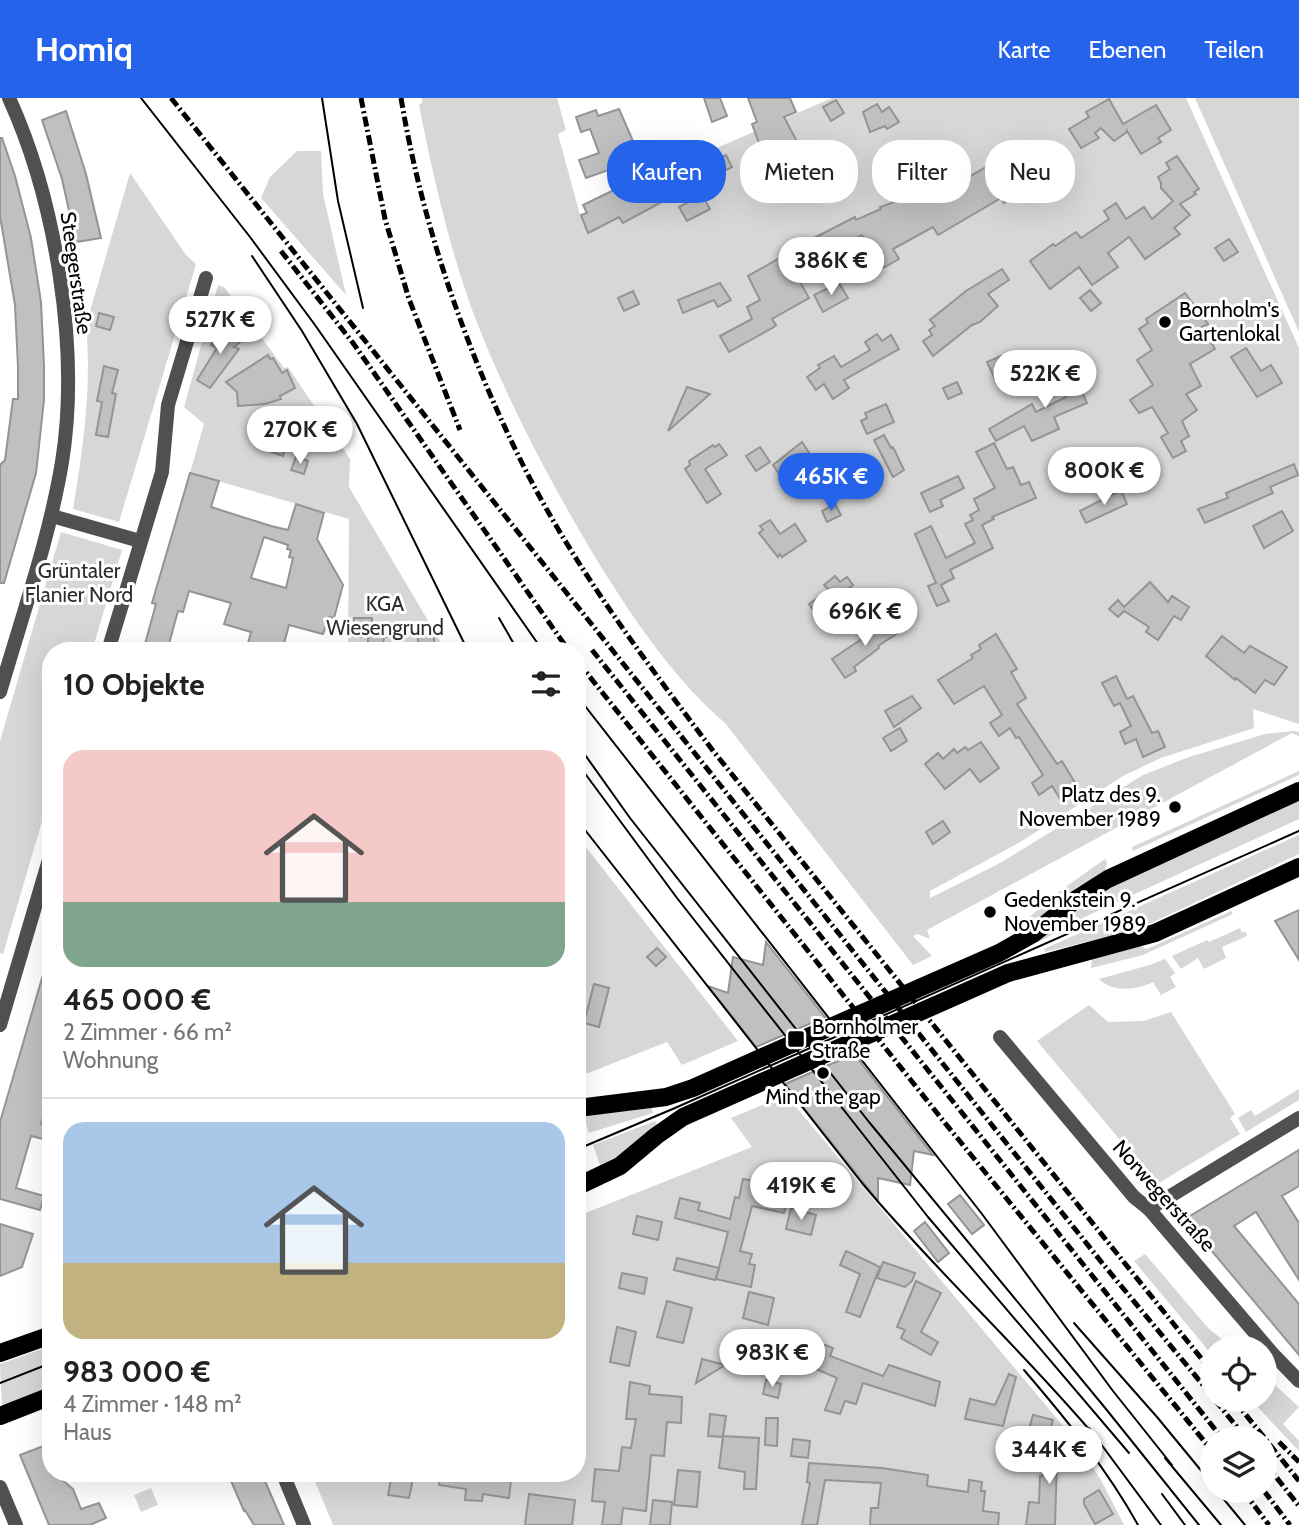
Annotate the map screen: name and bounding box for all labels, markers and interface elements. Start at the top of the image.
text: Homiq [35,29,133,69]
text: Karte [997,35,1050,64]
text: Ebenen [1088,35,1166,64]
text: Teilen [1204,35,1264,64]
chip: Kaufen [607,140,726,203]
chip: Mieten [740,140,858,203]
chip: Filter [872,140,971,203]
chip: Neu [985,140,1075,203]
street label: Steegerstraße [56,210,97,336]
pin: 386K € [774,238,888,297]
text: 386K € [794,246,868,274]
pin: 527K € [163,296,277,356]
place label: Bornholm's Gartenlokal [1179,297,1280,346]
text: 527K € [185,305,255,333]
marker: Bornholm's Gartenlokal [1157,314,1173,330]
pin: 522K € [988,350,1102,410]
text: 522K € [1009,359,1081,387]
pin: 270K € [243,406,357,466]
text: 270K € [263,415,337,443]
pin: 800K € [1047,448,1161,507]
pin: 465K € [774,454,888,513]
text: 800K € [1064,456,1144,484]
text: 465K € [794,462,868,490]
park label: Grüntaler Flanier Nord [25,558,133,607]
pin: 696K € [808,588,922,648]
park label: KGA Wiesengrund [326,591,444,640]
text: 696K € [828,597,902,625]
icon: filters [527,665,565,703]
text: 10 Objekte [63,666,205,703]
place label: Platz des 9. November 1989 [1019,782,1161,831]
icon: home [251,795,377,921]
marker: Platz des 9. November 1989 [1167,799,1183,815]
place label: Gedenkstein 9. November 1989 [1004,887,1146,936]
marker: Gedenkstein 9. November 1989 [982,904,998,920]
text: 465 000 € [63,981,211,1018]
place label: Bornholmer Straße [812,1014,919,1063]
text: 2 Zimmer · 66 m² [63,1018,232,1046]
marker: Bornholmer Straße [786,1029,806,1049]
text: Wohnung [63,1046,158,1074]
marker: Mind the gap [815,1065,831,1081]
place label: Mind the gap [765,1084,881,1109]
street label: Norwegerstraße [1108,1135,1221,1257]
pin: 419K € [744,1162,858,1222]
icon: home [251,1167,377,1293]
text: 419K € [766,1171,836,1199]
pin: 983K € [715,1330,829,1389]
map controls [1200,1335,1277,1503]
button: locate [1200,1335,1277,1412]
text: 983K € [735,1338,809,1366]
text: 983 000 € [63,1353,210,1390]
text: 4 Zimmer · 148 m² [63,1390,242,1418]
text: Haus [63,1418,112,1446]
pin: 344K € [992,1426,1106,1486]
button: layers [1200,1426,1277,1503]
text: 344K € [1011,1435,1087,1463]

